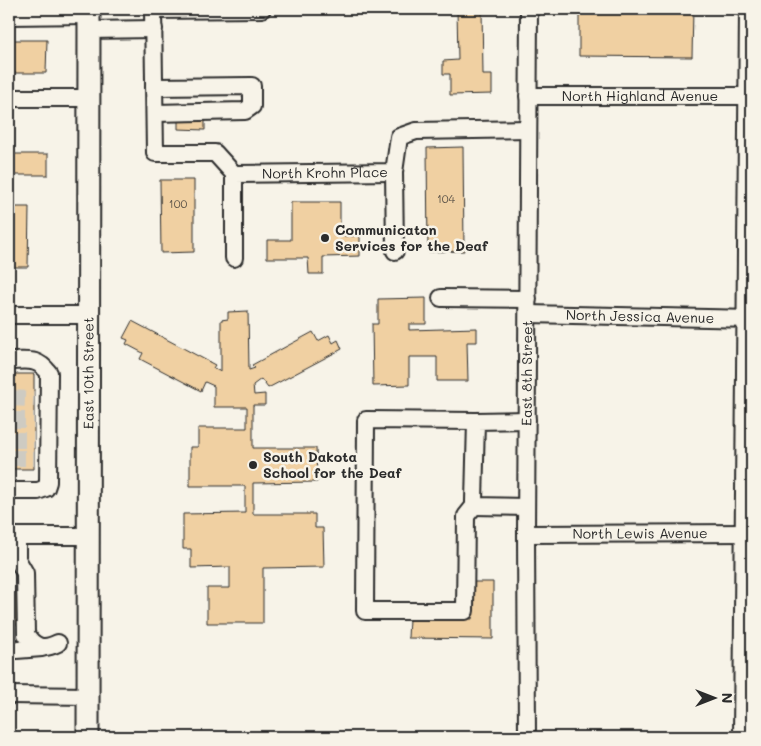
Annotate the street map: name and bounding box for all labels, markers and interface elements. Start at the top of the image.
street label: North Highland Avenue [562,86,718,105]
street label: North Krohn Place [262,162,388,183]
house number: 104 [437,191,456,206]
house number: 100 [169,196,187,211]
place label: Communicaton Services for the Deaf [335,220,489,255]
marker: Communicaton Services for the Deaf [319,232,331,244]
street label: North Jessica Avenue [566,305,714,327]
street label: East 10th Street [78,317,98,429]
street label: East 8th Street [517,320,536,426]
place label: South Dakota School for the Deaf [263,447,403,482]
marker: South Dakota School for the Deaf [247,459,259,471]
street label: North Lewis Avenue [572,523,708,543]
north arrow [688,674,738,724]
text: N [718,693,737,703]

